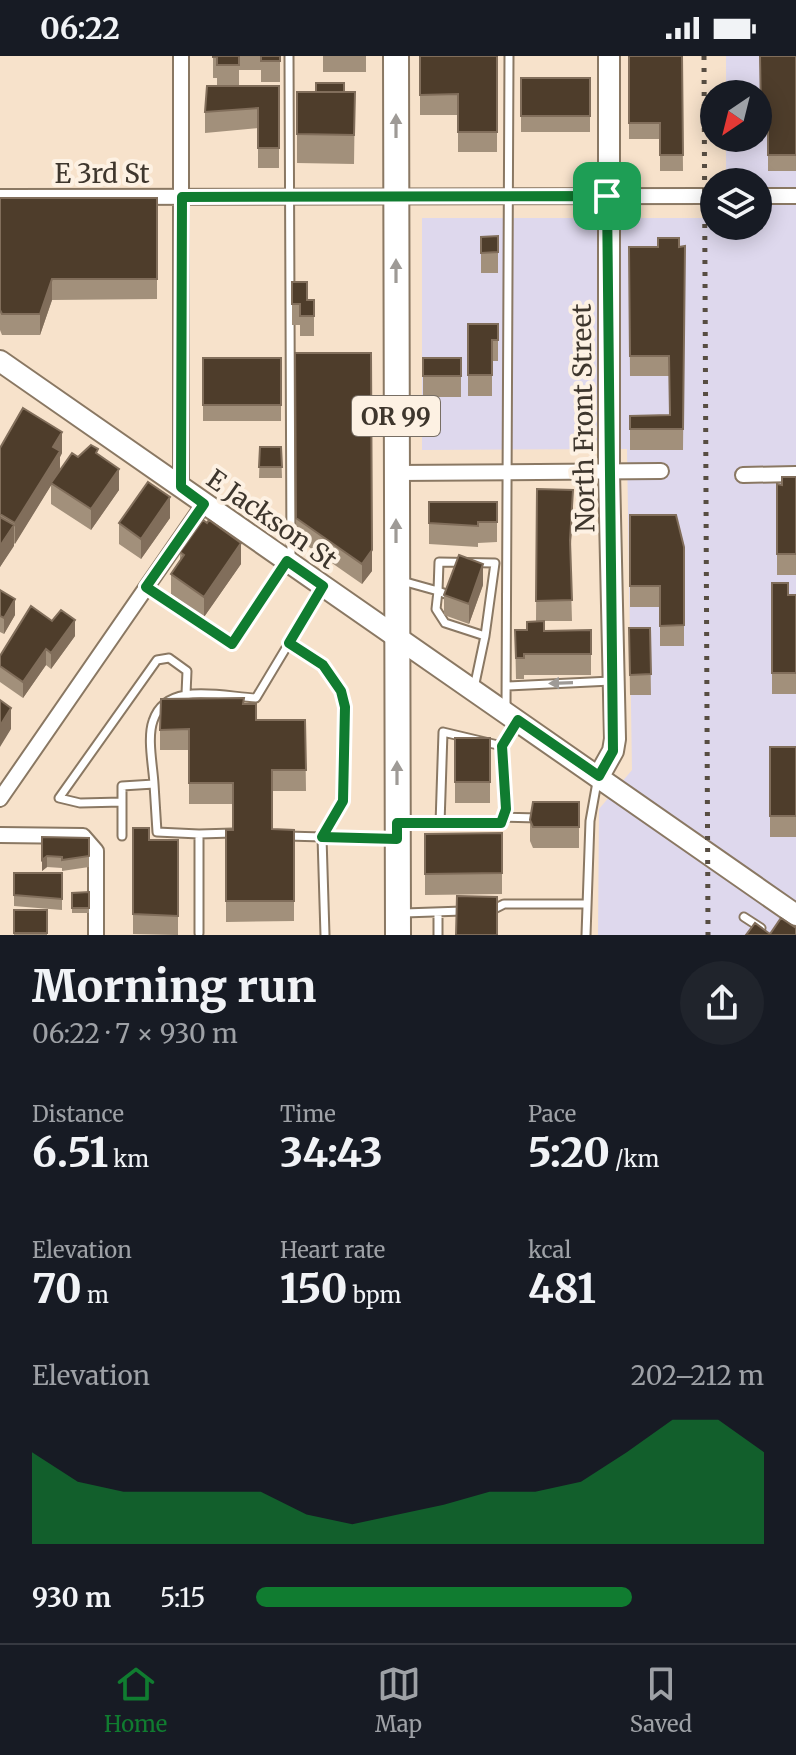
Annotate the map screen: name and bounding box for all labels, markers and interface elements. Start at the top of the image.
text: 06:22 [40,9,120,47]
north arrow [700,80,772,152]
map controls [700,80,772,240]
one-way arrow [390,113,402,138]
street label: E 3rd St [54,157,150,190]
pin [573,162,641,230]
button: layers [700,168,772,240]
icon: arrive [585,174,629,218]
one-way arrow [390,258,402,283]
street label: North Front Street [565,303,601,533]
road number: OR 99 [352,396,440,436]
street label: E Jackson St [200,462,344,576]
one-way arrow [390,518,402,543]
one-way arrow [547,677,573,690]
one-way arrow [391,760,403,785]
text: Morning run [32,959,316,1014]
button: share [680,961,764,1045]
text: 06:22 · 7 × 930 m [32,1017,238,1050]
text: Distance [32,1100,124,1128]
text: Time [280,1100,336,1128]
text: Pace [528,1100,576,1128]
text: 6.51 [32,1128,108,1178]
text: 34:43 [280,1128,383,1178]
text: 5:20 [528,1128,610,1178]
text: km [108,1145,149,1173]
text: /km [610,1145,659,1173]
text: Elevation [32,1236,132,1264]
text: Heart rate [280,1236,385,1264]
text: kcal [528,1236,571,1264]
text: 70 [32,1264,82,1314]
text: 150 [280,1264,347,1314]
text: 481 [528,1264,596,1314]
text: m [82,1281,109,1309]
text: bpm [347,1281,401,1309]
text: Elevation [32,1359,150,1392]
text: 202–212 m [631,1359,764,1392]
text: 930 m [32,1581,111,1614]
text: 5:15 [160,1581,205,1614]
tab: Home [104,1662,167,1738]
tab: Map [375,1662,422,1738]
tab: Saved [630,1662,692,1738]

